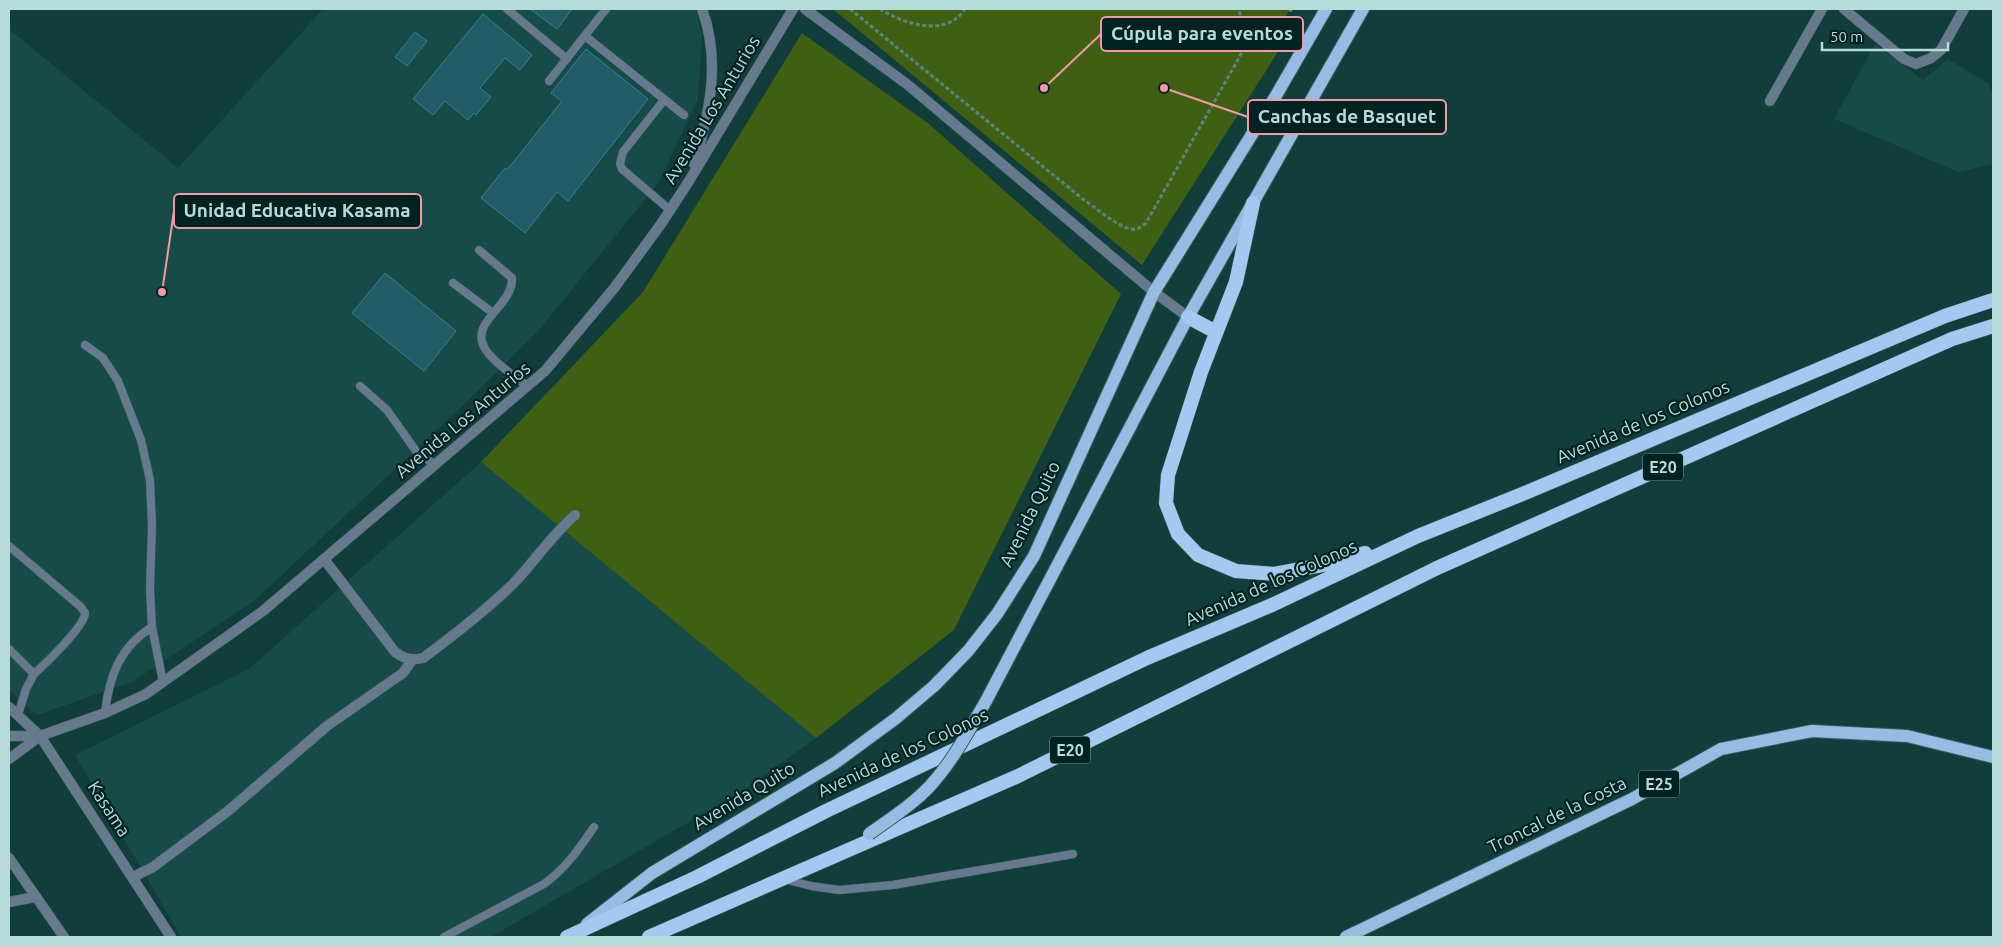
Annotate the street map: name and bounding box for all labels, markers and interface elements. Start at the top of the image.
callout: Cúpula para eventos [1101,17,1303,51]
scale bar [1822,20,1948,52]
text: Cúpula para eventos [1111,22,1293,44]
text: 50 m [1830,28,1863,45]
street label: Avenida Los Anturios [659,32,763,187]
callout: Canchas de Basquet [1248,100,1446,134]
text: Canchas de Basquet [1258,105,1436,127]
callout: Unidad Educativa Kasama [174,194,421,228]
text: Unidad Educativa Kasama [183,199,411,221]
street label: Avenida Los Anturios [391,357,534,481]
street label: Avenida de los Colonos [1553,375,1732,467]
road number: E20 [1643,454,1683,481]
street label: Avenida Quito [995,458,1064,570]
street label: Avenida de los Colonos [1182,535,1360,629]
street label: Avenida de los Colonos [814,704,991,800]
road number: E20 [1050,736,1090,764]
street label: Avenida Quito [689,757,798,834]
road number: E25 [1639,771,1679,798]
street label: Troncal de la Costa [1484,772,1629,856]
street label: Kasama [85,777,135,840]

